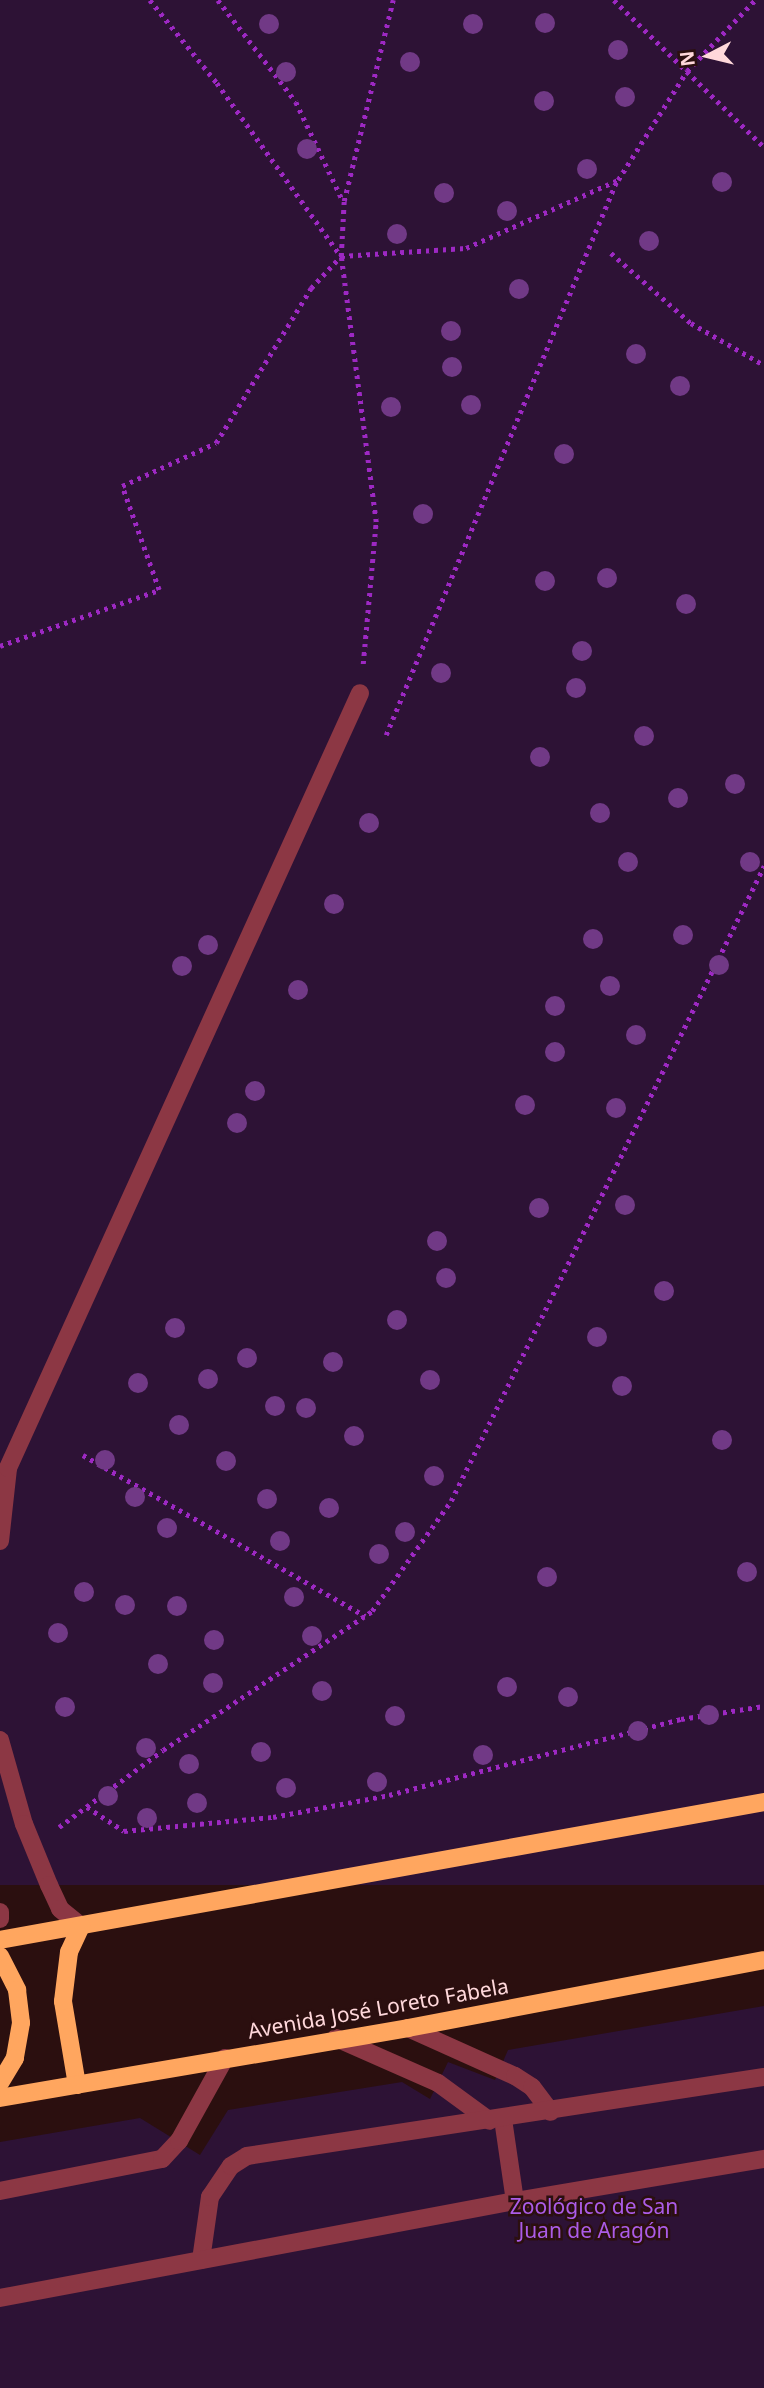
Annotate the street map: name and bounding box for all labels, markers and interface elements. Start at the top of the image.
north arrow [673,21,743,91]
text: N [673,49,701,68]
street label: Avenida José Loreto Fabela [246,1973,510,2043]
park label: Zoológico de San Juan de Aragón [510,2193,678,2243]

